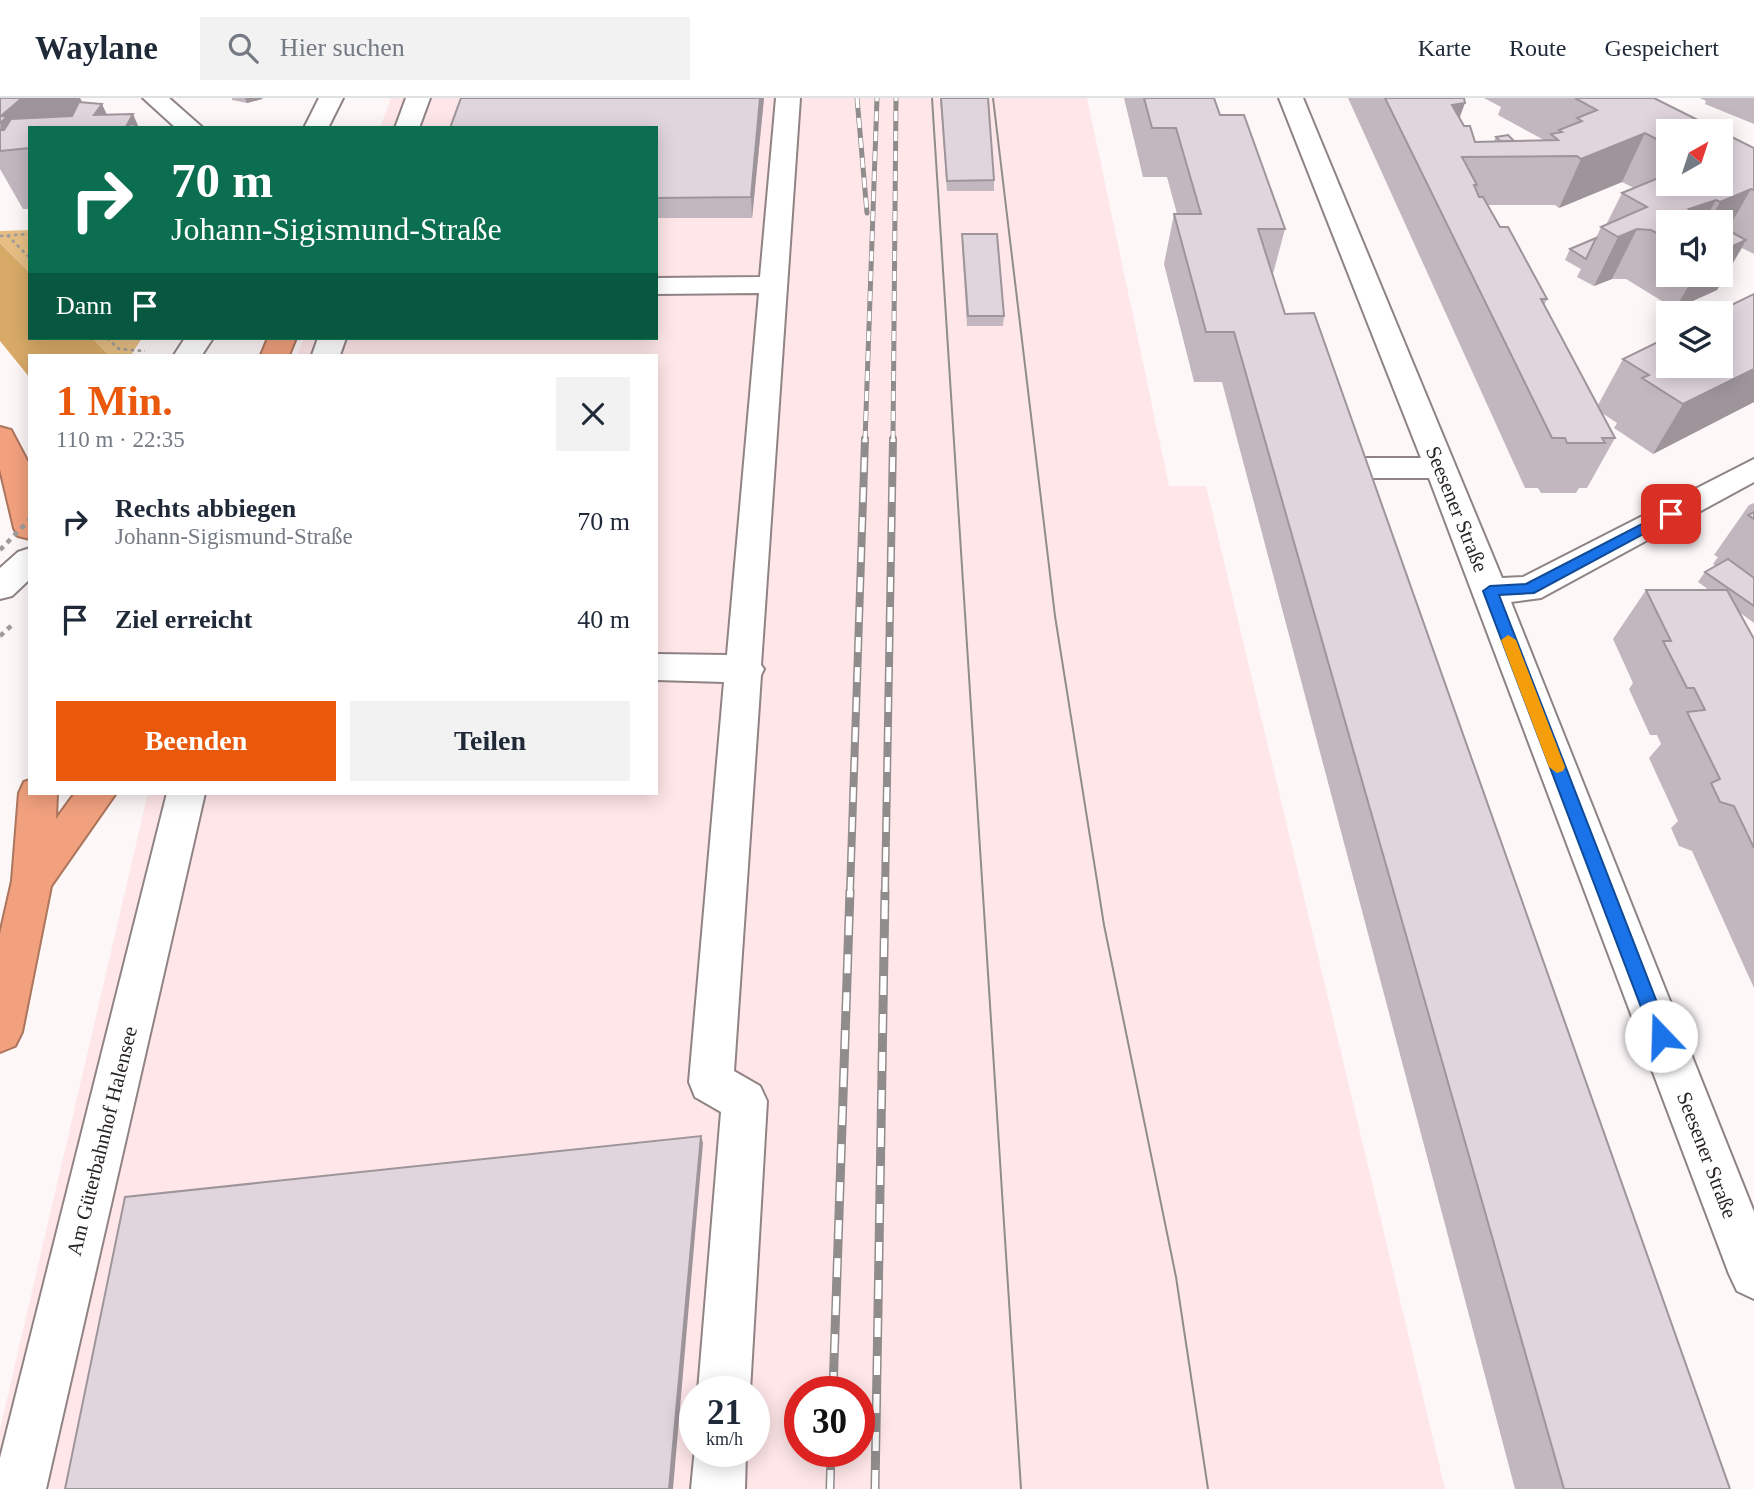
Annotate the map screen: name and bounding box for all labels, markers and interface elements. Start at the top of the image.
search box [200,17,690,80]
icon: search [224,29,262,67]
text: Waylane [35,30,158,66]
text: Hier suchen [280,33,405,62]
text: Karte [1418,35,1471,61]
text: Route [1509,35,1566,61]
text: Gespeichert [1604,35,1719,61]
north arrow [1656,119,1732,196]
map controls [1656,119,1733,378]
text: 70 m [171,153,273,208]
icon: right [56,154,147,245]
button: sound [1656,210,1733,287]
text: Johann-Sigismund-Straße [171,211,502,247]
icon: arrive [126,287,164,325]
text: Dann [56,291,112,320]
button: layers [1656,301,1733,378]
button: close [556,377,630,451]
text: 1 Min. [56,378,173,424]
text: 110 m · 22:35 [56,427,185,452]
street label: Seesener Straße [1421,443,1493,575]
pin [1641,484,1701,544]
text: Rechts abbiegen [115,494,296,523]
icon: arrive [1652,495,1690,533]
icon: right [56,503,94,541]
text: 70 m [577,507,630,536]
text: Johann-Sigismund-Straße [115,524,353,549]
icon: arrive [56,601,94,639]
text: Ziel erreicht [115,605,252,634]
text: 40 m [577,605,630,634]
button: Beenden [56,701,336,781]
button: Teilen [350,701,630,781]
position arrow [1624,999,1698,1073]
street label: Am Güterbahnhof Halensee [62,1024,142,1258]
street label: Seesener Straße [1672,1088,1742,1222]
speed limit sign: 30 [784,1376,875,1467]
text: 21 [707,1393,742,1432]
text: km/h [706,1429,743,1449]

